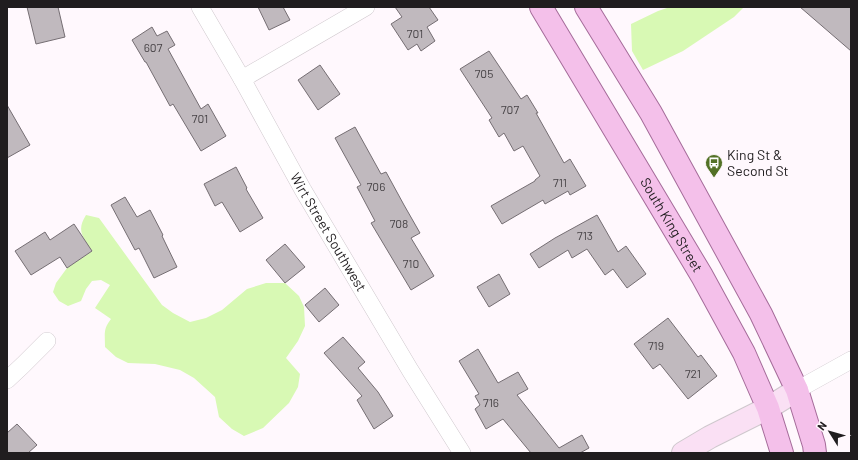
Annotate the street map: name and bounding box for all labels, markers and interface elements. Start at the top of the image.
house number: 701 [407,26,423,40]
house number: 607 [144,40,163,54]
house number: 705 [475,66,493,80]
house number: 707 [501,102,519,116]
house number: 701 [192,111,208,125]
place label: King St & Second St [727,146,789,179]
bus stop icon: King St & Second St [704,153,724,178]
street label: Wirt Street Southwest [287,169,370,294]
street label: South King Street [637,174,707,275]
house number: 711 [553,175,567,189]
house number: 706 [367,179,385,193]
house number: 708 [390,216,408,230]
house number: 713 [577,228,593,242]
house number: 710 [403,256,419,270]
house number: 719 [648,338,664,352]
house number: 721 [685,366,701,380]
house number: 716 [483,395,499,409]
north arrow [810,412,850,452]
text: N [814,419,829,433]

